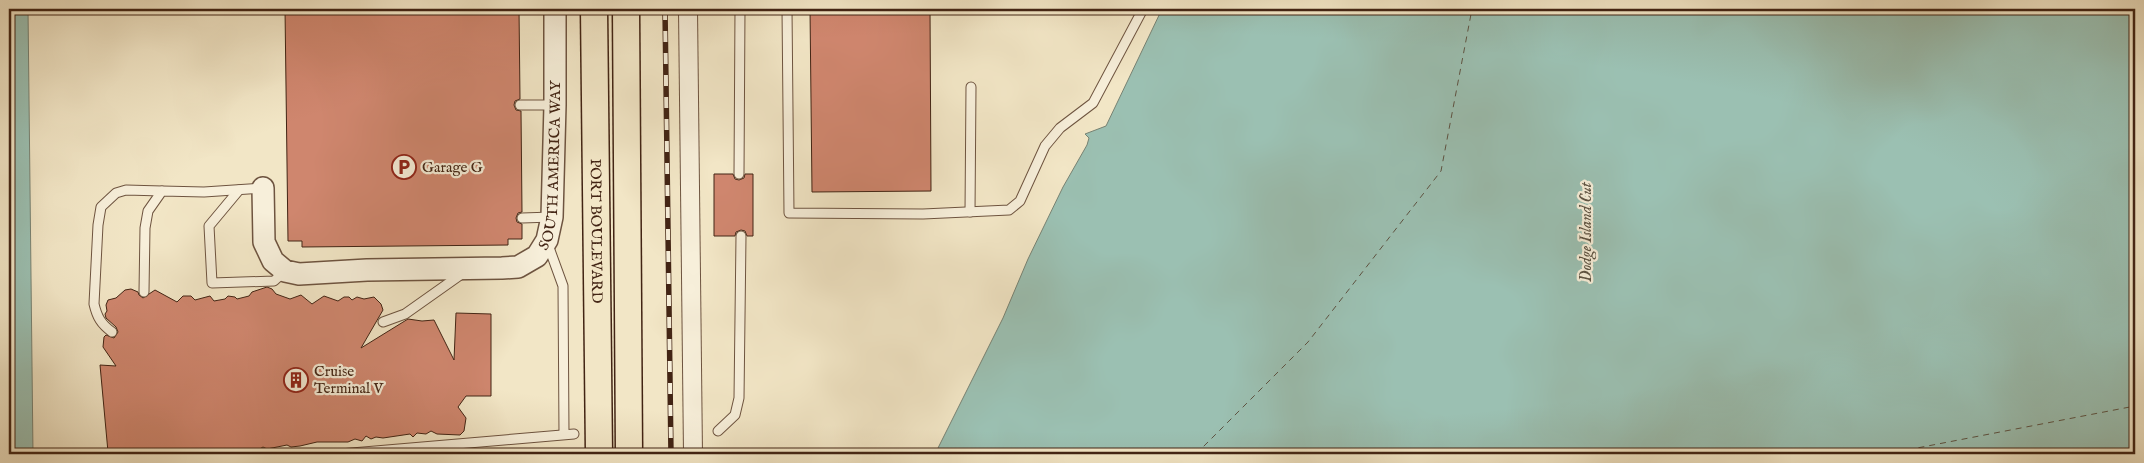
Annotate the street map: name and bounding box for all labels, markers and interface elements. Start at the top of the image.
street label: SOUTH AMERICA WAY [534,80,565,254]
parking icon: Garage G [391,154,417,180]
place label: Garage G [422,158,483,177]
street label: PORT BOULEVARD [586,158,606,303]
water label: Dodge Island Cut [1577,181,1597,282]
place label: Cruise Terminal V [314,362,384,398]
building icon: Cruise Terminal V [283,367,309,393]

